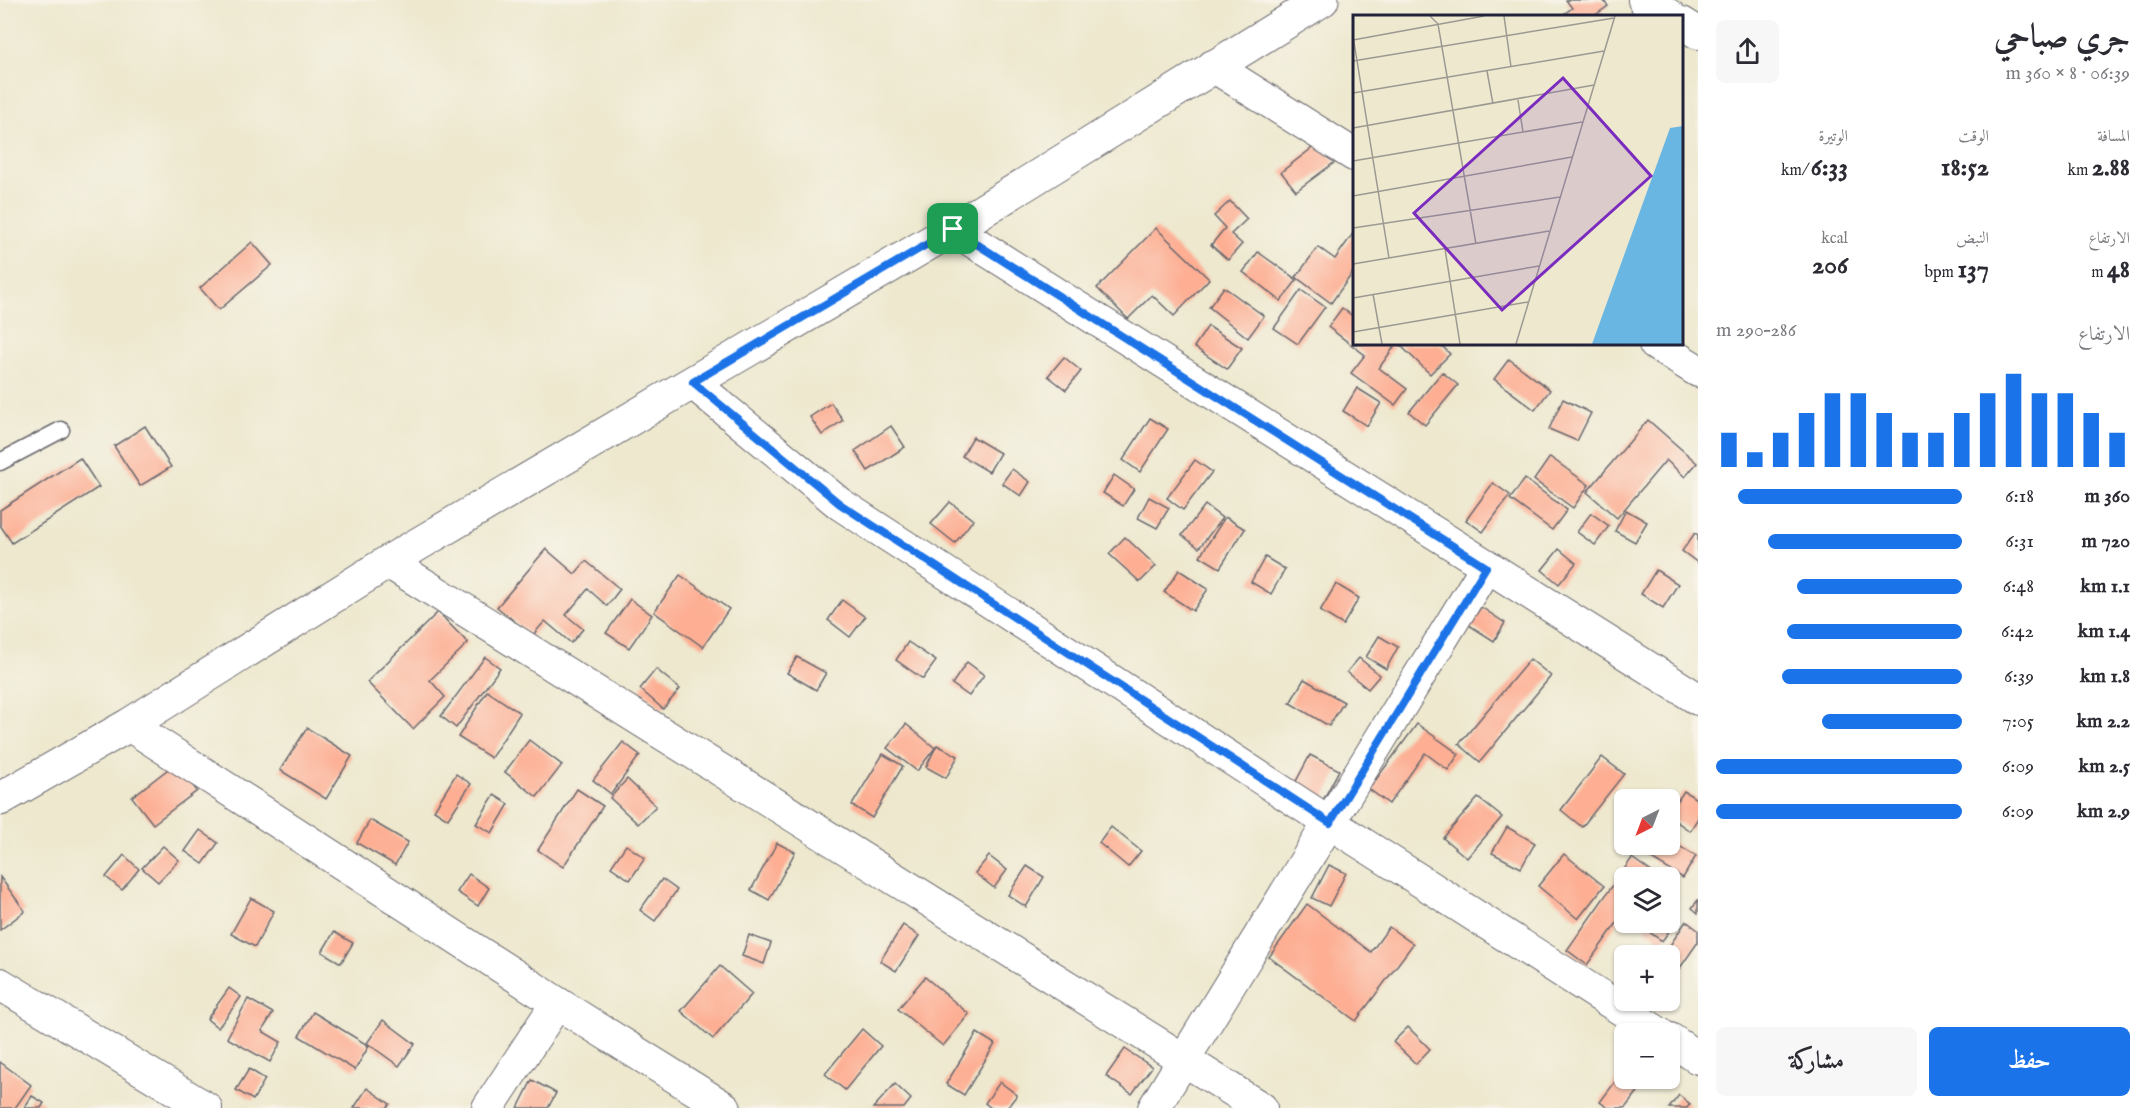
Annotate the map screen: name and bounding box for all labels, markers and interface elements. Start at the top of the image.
inset map [1353,15,1683,345]
text: جري صباحي [1994,17,2130,59]
button: share [1716,20,1779,83]
text: 06:39 · 8 × 360 m [2005,61,2130,86]
text: الوتيرة [1818,127,1848,147]
text: الوقت [1958,127,1989,147]
text: المسافة [2097,127,2130,147]
text: 6:33 [1811,151,1848,184]
text: 18:52 [1941,151,1989,184]
text: 2.88 [2092,151,2130,184]
text: /km [1781,161,1811,181]
text: km [2067,161,2092,181]
pin [927,203,978,254]
icon: arrive [936,212,969,245]
text: kcal [1821,229,1848,249]
text: النبض [1956,229,1989,249]
text: الارتفاع [2088,229,2130,249]
text: 206 [1812,249,1848,282]
text: 137 [1957,253,1989,286]
text: 48 [2107,253,2130,286]
text: bpm [1924,263,1957,283]
text: m [2091,263,2107,283]
text: 286–290 m [1716,318,1796,343]
text: الارتفاع [2078,322,2130,347]
text: 6:18 [2005,484,2034,509]
text: 360 m [2084,484,2130,509]
text: 6:31 [2005,529,2034,554]
text: 720 m [2082,529,2130,554]
text: 6:48 [2003,574,2034,599]
text: 1.1 km [2080,574,2130,599]
text: 6:42 [2001,619,2034,644]
text: 1.4 km [2078,619,2130,644]
text: 6:39 [2004,664,2034,689]
text: 1.8 km [2080,664,2130,689]
text: 7:05 [2002,709,2034,734]
text: 2.2 km [2076,709,2130,734]
text: 6:09 [2002,754,2034,779]
text: 2.5 km [2079,754,2130,779]
north arrow [1614,789,1680,855]
map controls [1614,789,1680,1089]
text: 6:09 [2002,799,2034,824]
text: 2.9 km [2077,799,2130,824]
button: layers [1614,867,1680,933]
button: + [1614,945,1680,1011]
button: − [1614,1023,1680,1089]
button: مشاركة [1716,1027,1917,1096]
button: حفظ [1929,1027,2130,1096]

